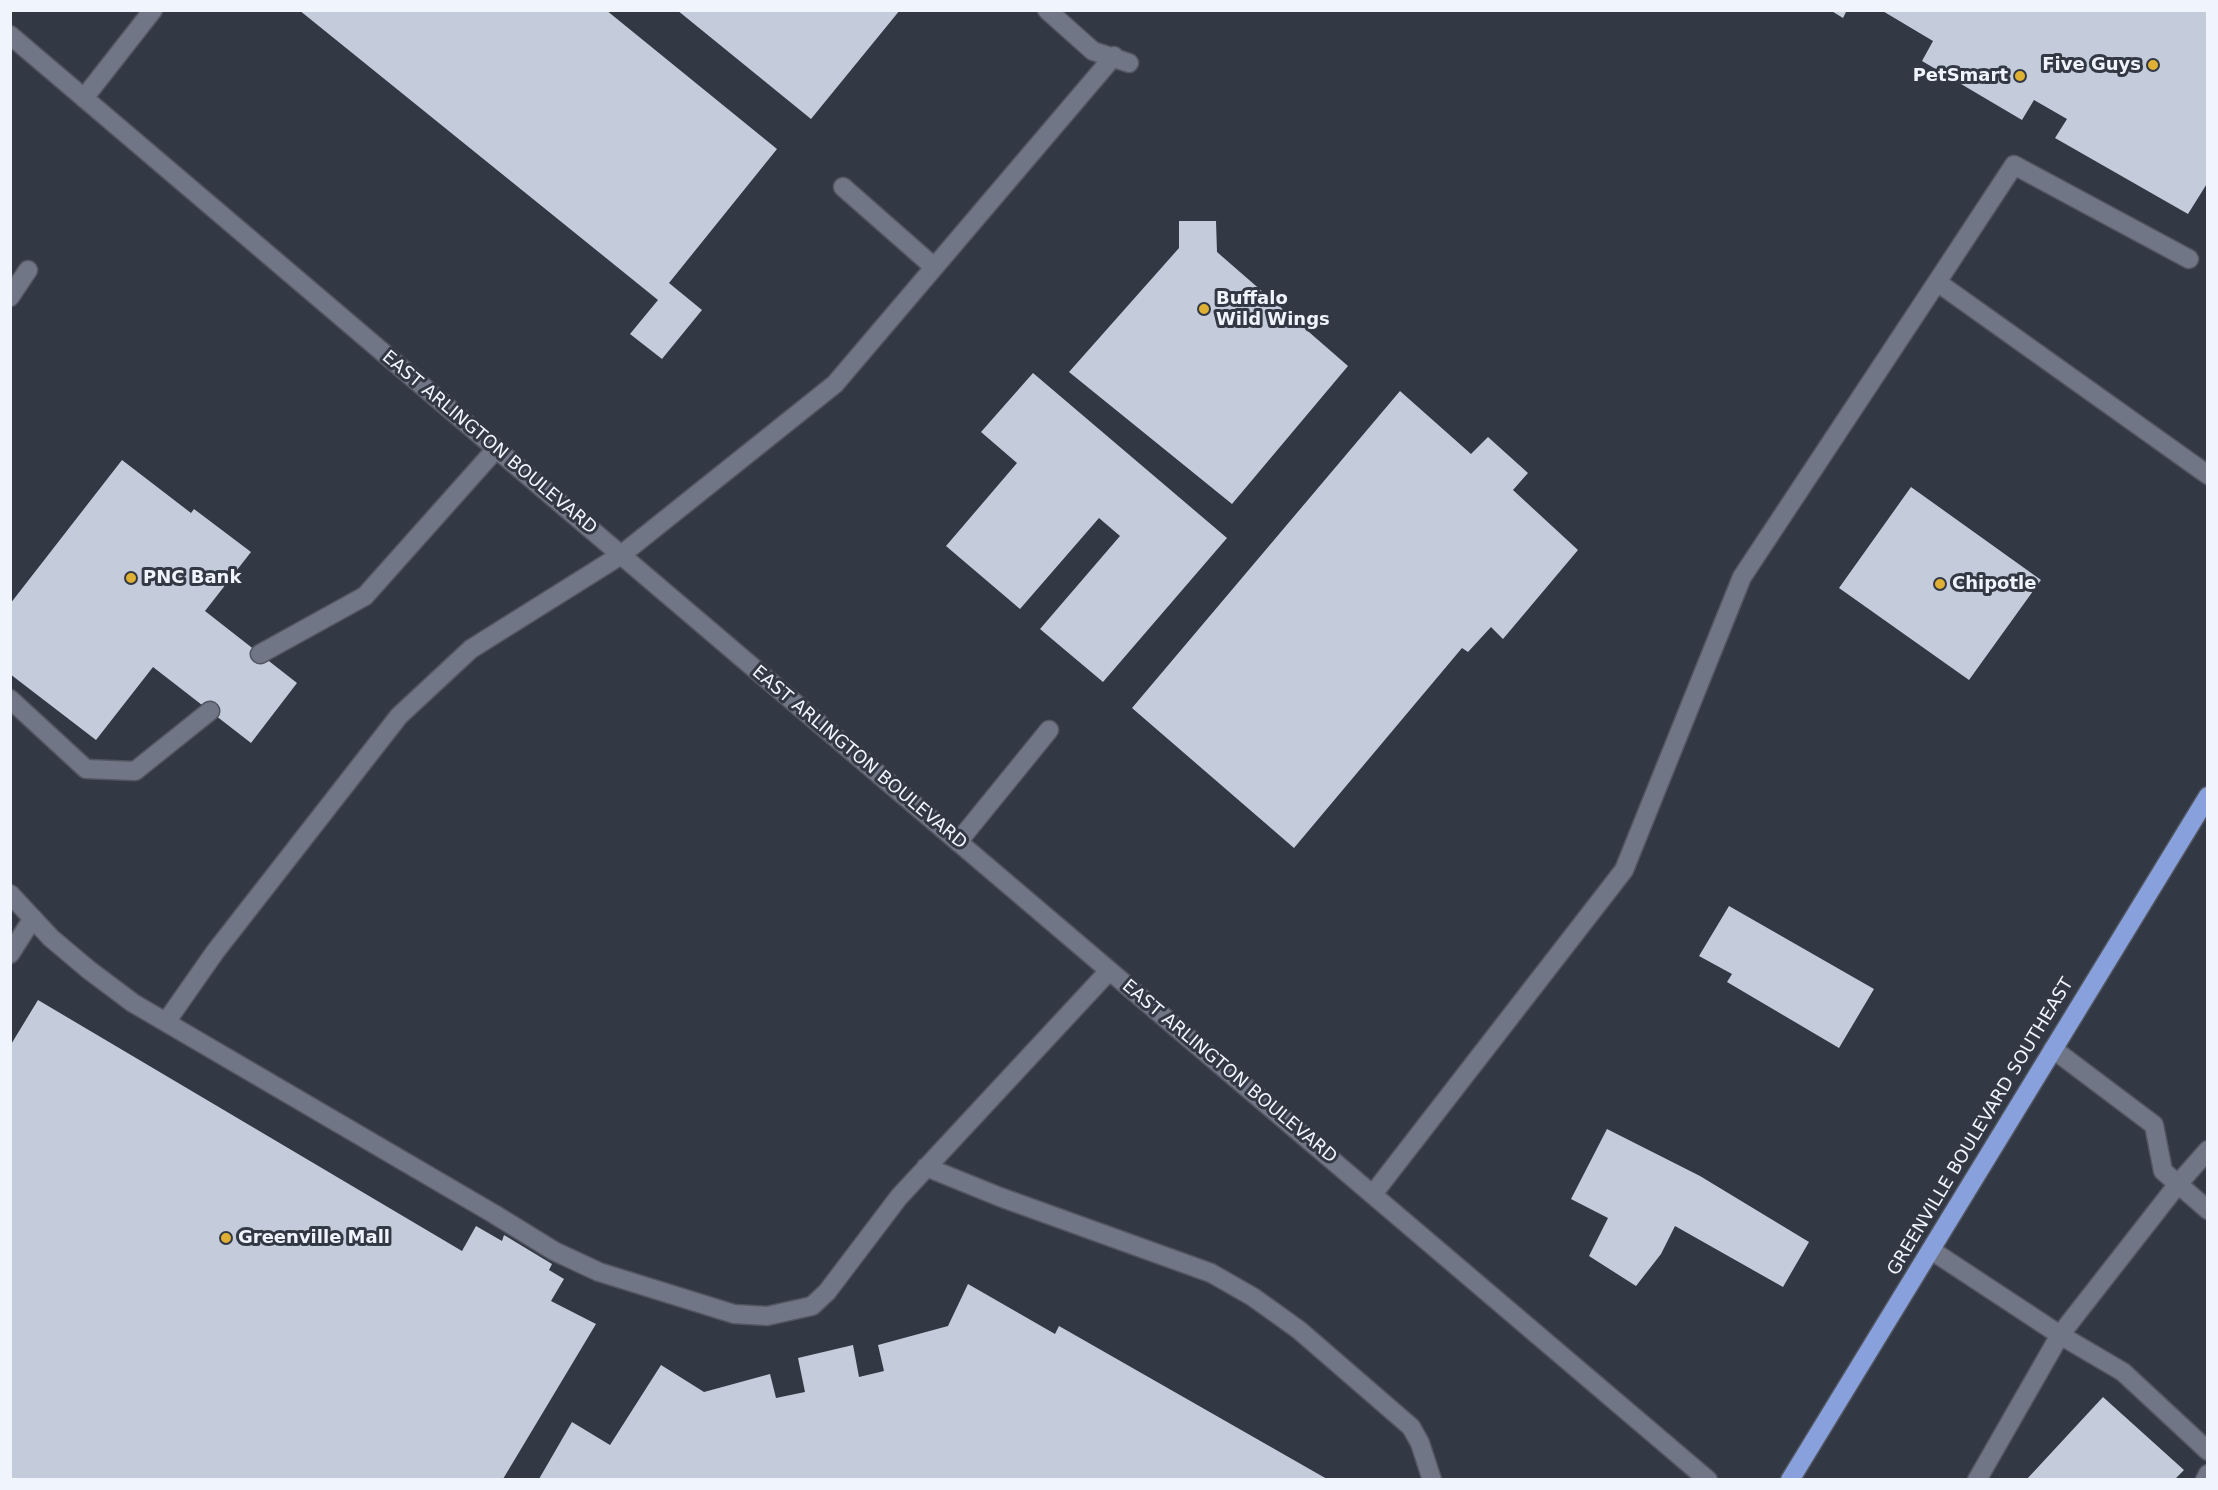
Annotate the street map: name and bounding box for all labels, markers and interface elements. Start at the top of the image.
place label: Five Guys [2042,54,2141,76]
marker: Five Guys [2146,58,2160,72]
place label: PetSmart [1913,65,2008,87]
marker: PetSmart [2013,69,2027,83]
place label: Buffalo Wild Wings [1216,288,1330,330]
marker: Buffalo Wild Wings [1197,302,1211,316]
street label: EAST ARLINGTON BOULEVARD [377,347,601,539]
place label: PNC Bank [143,567,241,589]
marker: PNC Bank [124,571,138,585]
place label: Chipotle [1952,573,2036,595]
marker: Chipotle [1933,577,1947,591]
street label: EAST ARLINGTON BOULEVARD [747,662,971,854]
street label: GREENVILLE BOULEVARD SOUTHEAST [1883,974,2079,1280]
street label: EAST ARLINGTON BOULEVARD [1117,976,1341,1168]
place label: Greenville Mall [238,1227,390,1249]
marker: Greenville Mall [219,1231,233,1245]

